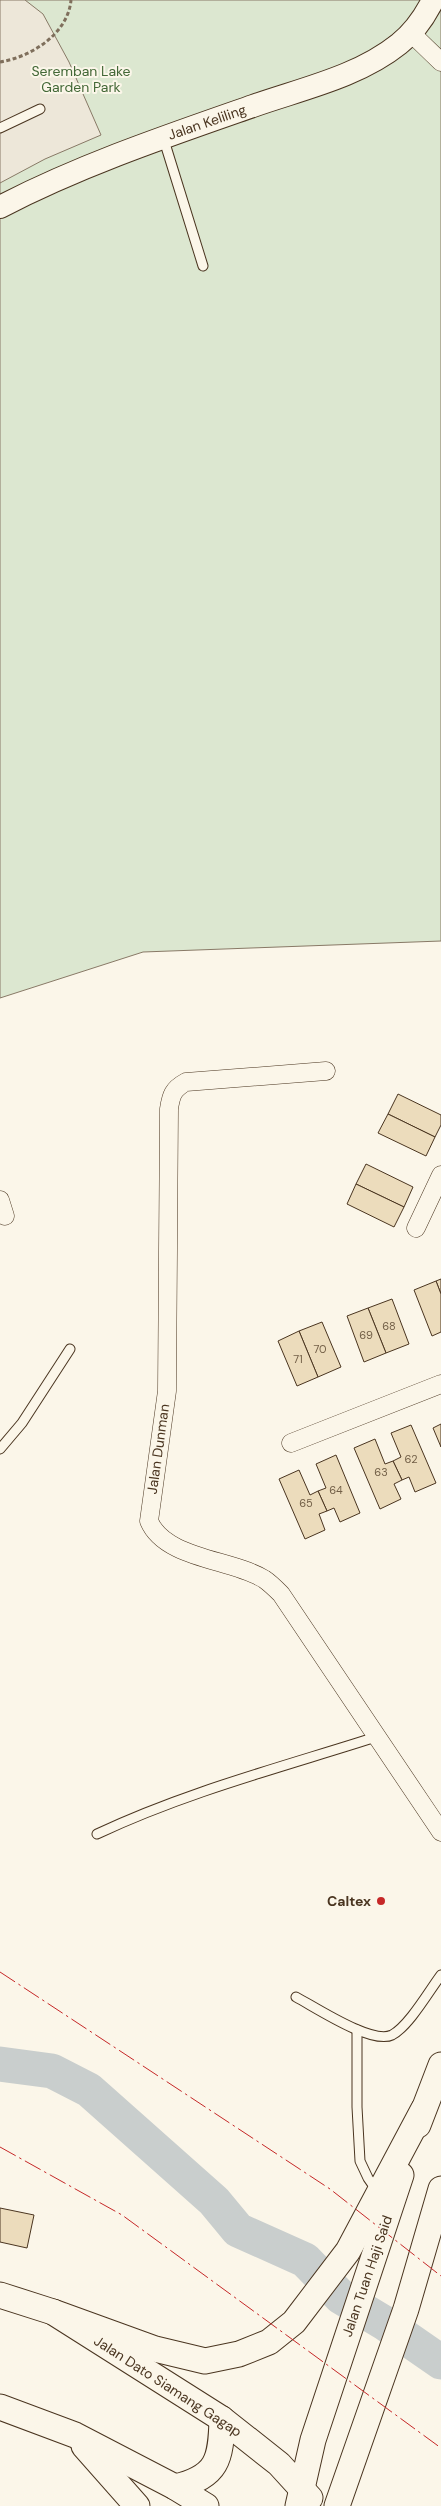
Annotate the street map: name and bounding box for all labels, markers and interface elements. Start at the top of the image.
park label: Seremban Lake Garden Park [31,62,131,96]
street label: Jalan Keliling [165,100,249,144]
house number: 68 [382,1319,396,1333]
house number: 69 [359,1328,373,1342]
house number: 70 [313,1342,327,1356]
house number: 71 [293,1352,303,1366]
street label: Jalan Dunman [143,1403,173,1495]
house number: 62 [405,1452,417,1466]
house number: 63 [374,1465,388,1479]
house number: 64 [329,1483,343,1497]
house number: 65 [299,1496,313,1510]
place label: Caltex [327,1892,371,1910]
marker: Caltex [375,1895,387,1907]
street label: Jalan Tuan Haji Said [338,2213,396,2339]
street label: Jalan Dato Siamang Gagap [91,2331,246,2441]

